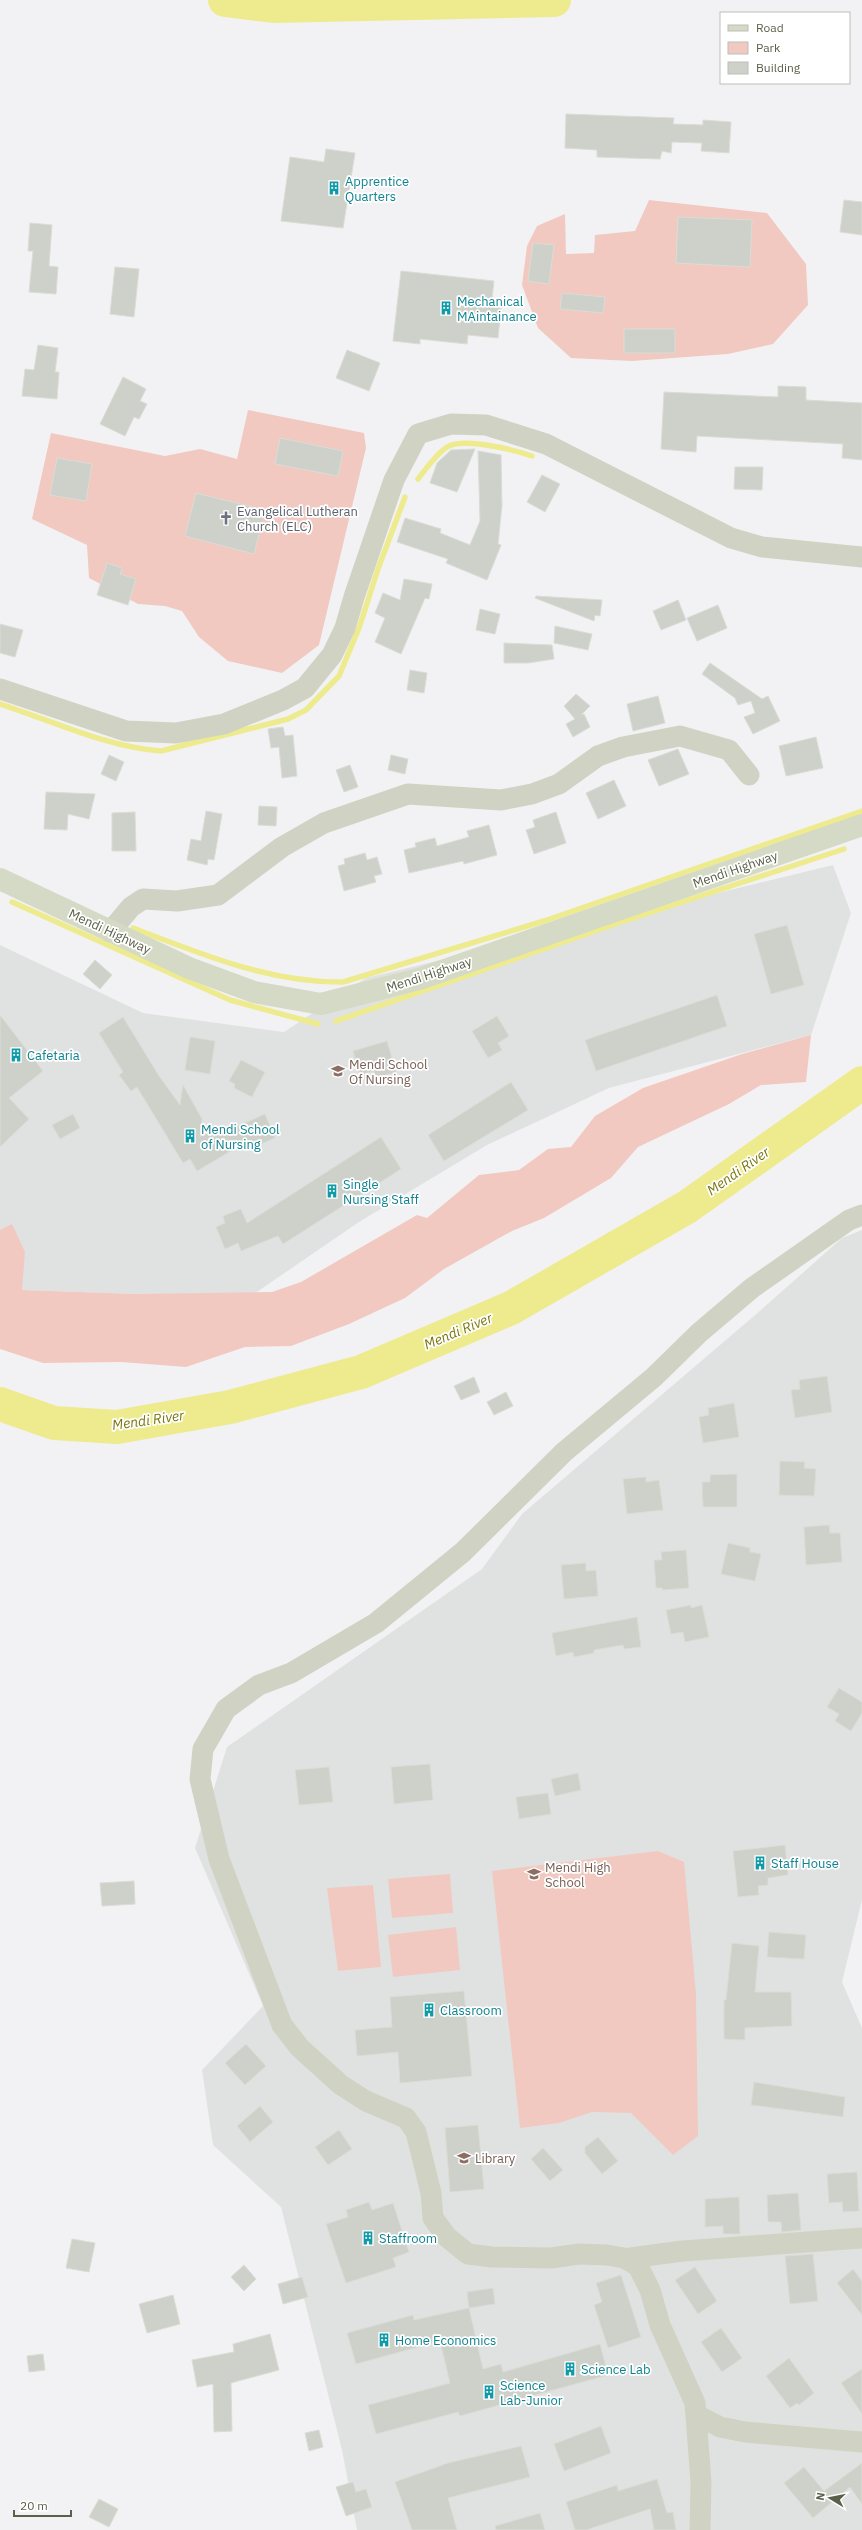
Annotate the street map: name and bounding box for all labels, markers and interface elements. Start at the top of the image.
legend [720,12,850,84]
text: Road [756,20,784,35]
text: Park [756,40,781,55]
text: Building [756,60,801,75]
place label: Apprentice Quarters [345,173,409,205]
building icon: Apprentice Quarters [326,180,342,196]
place label: Mechanical MAintainance [457,293,537,325]
building icon: Mechanical MAintainance [438,300,454,316]
place label: Evangelical Lutheran Church (ELC) [237,503,358,535]
church icon: Evangelical Lutheran Church (ELC) [218,510,234,526]
street label: Mendi Highway [690,847,780,892]
street label: Mendi Highway [66,905,154,958]
street label: Mendi Highway [384,953,474,996]
building icon: Cafetaria [8,1047,24,1063]
place label: Cafetaria [27,1047,80,1064]
place label: Mendi School Of Nursing [349,1056,428,1088]
school or university icon: Mendi School Of Nursing [330,1063,346,1079]
place label: Mendi School of Nursing [201,1121,280,1153]
building icon: Mendi School of Nursing [182,1128,198,1144]
water label: Mendi River [703,1142,774,1199]
place label: Single Nursing Staff [343,1176,419,1208]
building icon: Single Nursing Staff [324,1183,340,1199]
water label: Mendi River [421,1308,496,1353]
water label: Mendi River [111,1406,186,1434]
building icon: Staff House [752,1855,768,1871]
place label: Staff House [771,1855,839,1872]
place label: Mendi High School [545,1859,611,1891]
school or university icon: Mendi High School [526,1866,542,1882]
building icon: Classroom [421,2002,437,2018]
place label: Classroom [440,2002,502,2019]
school or university icon: Library [456,2150,472,2166]
place label: Library [475,2150,516,2167]
building icon: Staffroom [360,2230,376,2246]
place label: Staffroom [379,2230,437,2247]
building icon: Home Economics [376,2332,392,2348]
place label: Home Economics [395,2332,496,2349]
building icon: Science Lab [562,2361,578,2377]
place label: Science Lab [581,2361,651,2378]
place label: Science Lab-Junior [500,2377,563,2409]
building icon: Science Lab-Junior [481,2384,497,2400]
north arrow [810,2478,850,2518]
text: N [813,2491,828,2501]
scale bar [14,2492,71,2518]
text: 20 m [20,2498,48,2513]

